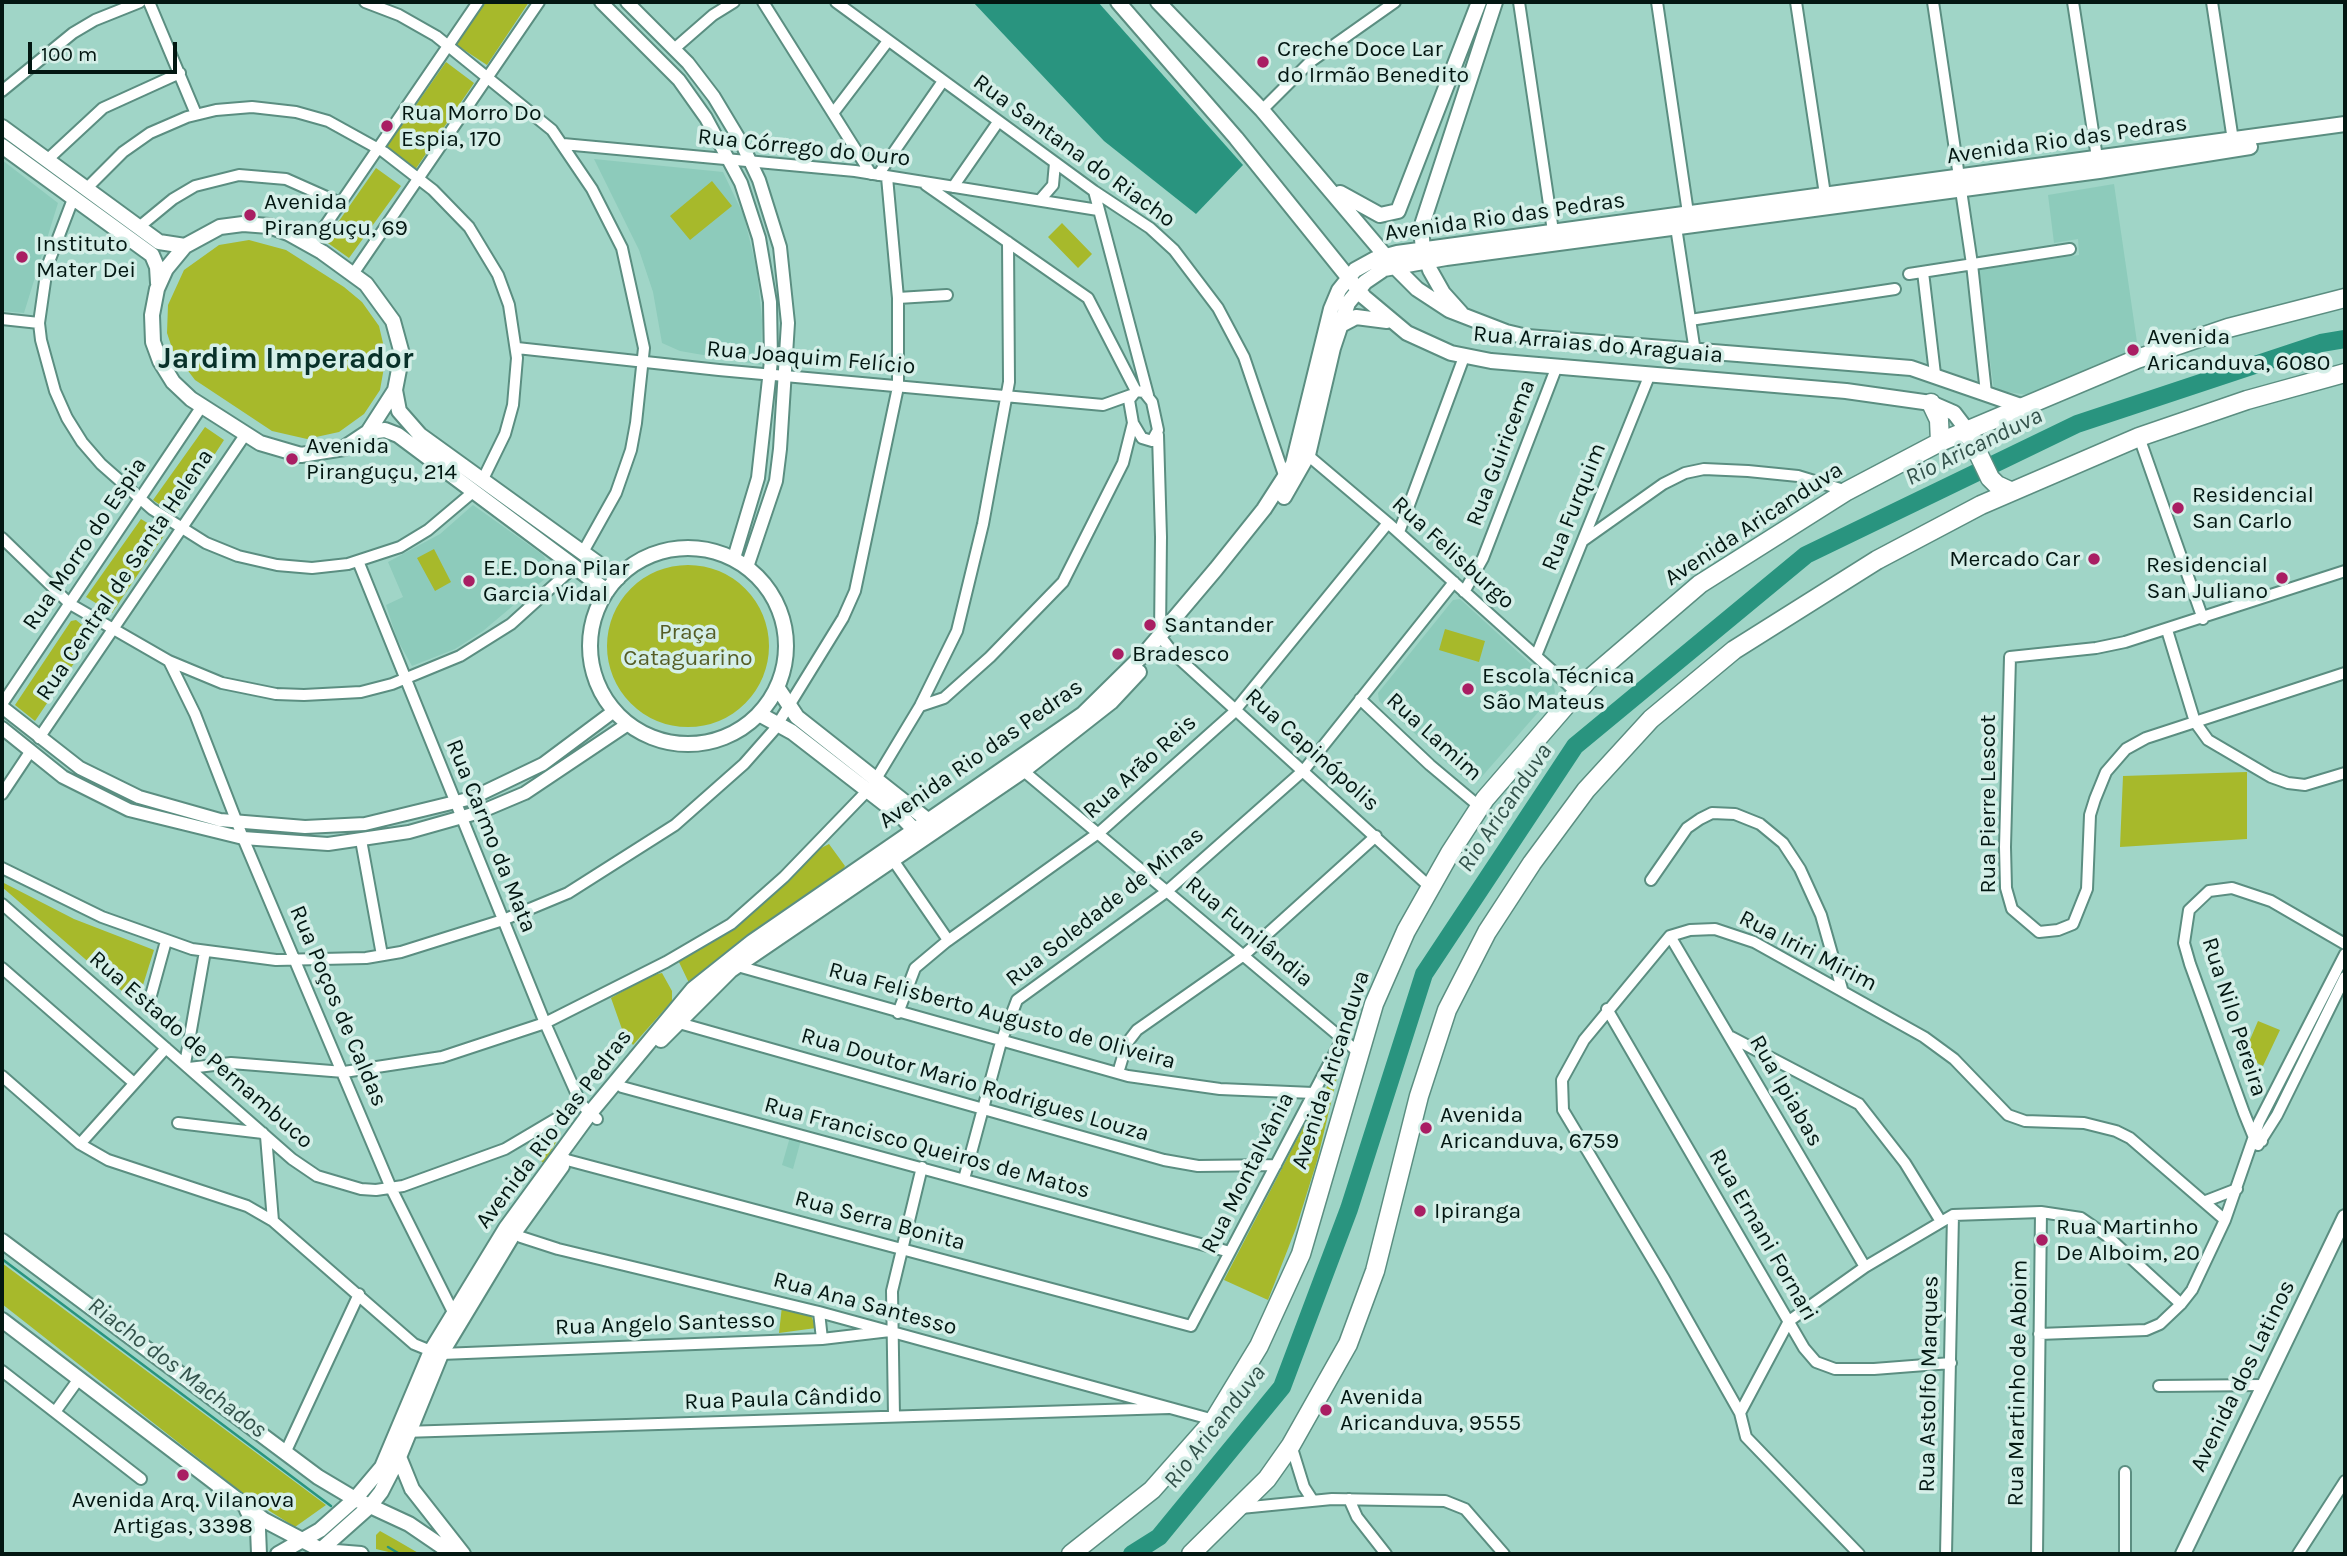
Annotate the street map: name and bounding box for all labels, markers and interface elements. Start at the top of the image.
scale bar [32,28,180,72]
place label: Creche Doce Lar do Irmão Benedito [1277,35,1469,89]
text: 100 m [41,42,98,66]
marker: Creche Doce Lar do Irmão Benedito [1255,54,1271,70]
street label: Rua Santana do Riacho [967,68,1181,234]
place label: Rua Morro Do Espia, 170 [401,99,542,153]
street label: Avenida Rio das Pedras [1945,109,2189,171]
marker: Rua Morro Do Espia, 170 [379,118,395,134]
street label: Rua Córrego do Ouro [696,123,912,173]
street label: Avenida Rio das Pedras [1383,186,1627,248]
place label: Avenida Piranguçu, 69 [264,188,408,242]
marker: Avenida Piranguçu, 69 [242,207,258,223]
place label: Instituto Mater Dei [36,230,136,284]
marker: Instituto Mater Dei [14,249,30,265]
street label: Rua Arraias do Araguaia [1472,320,1724,370]
place label: Avenida Aricanduva, 6080 [2147,323,2330,377]
street label: Rua Joaquim Felício [705,335,917,381]
district label: Jardim Imperador [158,341,414,377]
marker: Avenida Aricanduva, 6080 [2125,342,2141,358]
street label: Rua Guiricema [1460,376,1542,530]
water label: Rio Aricanduva [1901,401,2047,493]
place label: Avenida Piranguçu, 214 [306,432,457,486]
street label: Rua Furquim [1536,439,1612,575]
street label: Rua Central de Santa Helena [30,444,220,706]
marker: Avenida Piranguçu, 214 [284,451,300,467]
street label: Rua Morro do Espia [17,452,153,636]
street label: Avenida Aricanduva [1660,456,1848,592]
place label: Residencial San Carlo [2192,481,2314,535]
street label: Rua Felisburgo [1386,491,1520,615]
marker: Residencial San Carlo [2170,500,2186,516]
place label: Mercado Car [1949,545,2080,573]
marker: Mercado Car [2086,551,2102,567]
place label: Residencial San Juliano [2146,551,2268,605]
place label: E.E. Dona Pilar Garcia Vidal [483,554,629,608]
marker: Residencial San Juliano [2274,570,2290,586]
marker: E.E. Dona Pilar Garcia Vidal [461,573,477,589]
place label: Santander [1164,611,1273,639]
marker: Santander [1142,617,1158,633]
park label: Praça Cataguarino [623,618,753,672]
place label: Bradesco [1132,640,1229,668]
marker: Bradesco [1110,646,1126,662]
place label: Escola Técnica São Mateus [1482,662,1635,716]
street label: Avenida Rio das Pedras [874,673,1088,835]
marker: Escola Técnica São Mateus [1460,681,1476,697]
street label: Rua Capinópolis [1239,683,1385,817]
street label: Rua Lamim [1380,687,1488,787]
street label: Rua Arão Reis [1078,709,1202,825]
street label: Rua Pierre Lescot [1974,714,2002,894]
street label: Rua Carmo da Mata [440,735,542,937]
water label: Rio Aricanduva [1451,738,1559,878]
street label: Rua Soledade de Minas [1000,821,1210,993]
street label: Rua Funilândia [1179,871,1319,993]
street label: Rua Poços de Caldas [283,901,393,1111]
street label: Rua Iriri Mirim [1734,904,1882,998]
street label: Rua Nilo Pereira [2195,934,2273,1100]
street label: Rua Estado de Pernambuco [83,945,319,1155]
street label: Rua Felisberto Augusto de Oliveira [825,956,1179,1076]
street label: Avenida Aricanduva [1286,967,1376,1173]
street label: Rua Doutor Mario Rodrigues Louza [798,1022,1152,1148]
street label: Avenida Rio das Pedras [470,1024,638,1234]
street label: Rua Ipiabas [1743,1030,1829,1152]
street label: Rua Montalvânia [1195,1088,1301,1258]
street label: Rua Francisco Queiros de Matos [761,1091,1093,1205]
place label: Avenida Aricanduva, 6759 [1440,1101,1619,1155]
marker: Avenida Aricanduva, 6759 [1418,1120,1434,1136]
street label: Rua Ernani Fornari [1703,1144,1823,1326]
street label: Rua Serra Bonita [792,1185,968,1257]
place label: Ipiranga [1434,1197,1521,1225]
marker: Ipiranga [1412,1203,1428,1219]
place label: Rua Martinho De Alboim, 20 [2056,1213,2200,1267]
marker: Rua Martinho De Alboim, 20 [2034,1232,2050,1248]
street label: Rua Martinho de Aboim [2002,1259,2034,1507]
street label: Rua Ana Santesso [770,1266,960,1342]
street label: Rua Astolfo Marques [1913,1275,1945,1493]
street label: Avenida dos Latinos [2185,1276,2301,1476]
water label: Riacho dos Machados [82,1291,272,1445]
street label: Rua Angelo Santesso [555,1306,775,1342]
water label: Rio Aricanduva [1158,1359,1272,1495]
street label: Rua Paula Cândido [684,1382,882,1416]
place label: Avenida Aricanduva, 9555 [1340,1383,1521,1437]
marker: Avenida Aricanduva, 9555 [1318,1402,1334,1418]
marker: Avenida Arq. Vilanova Artigas, 3398 [175,1467,191,1483]
place label: Avenida Arq. Vilanova Artigas, 3398 [72,1486,294,1540]

